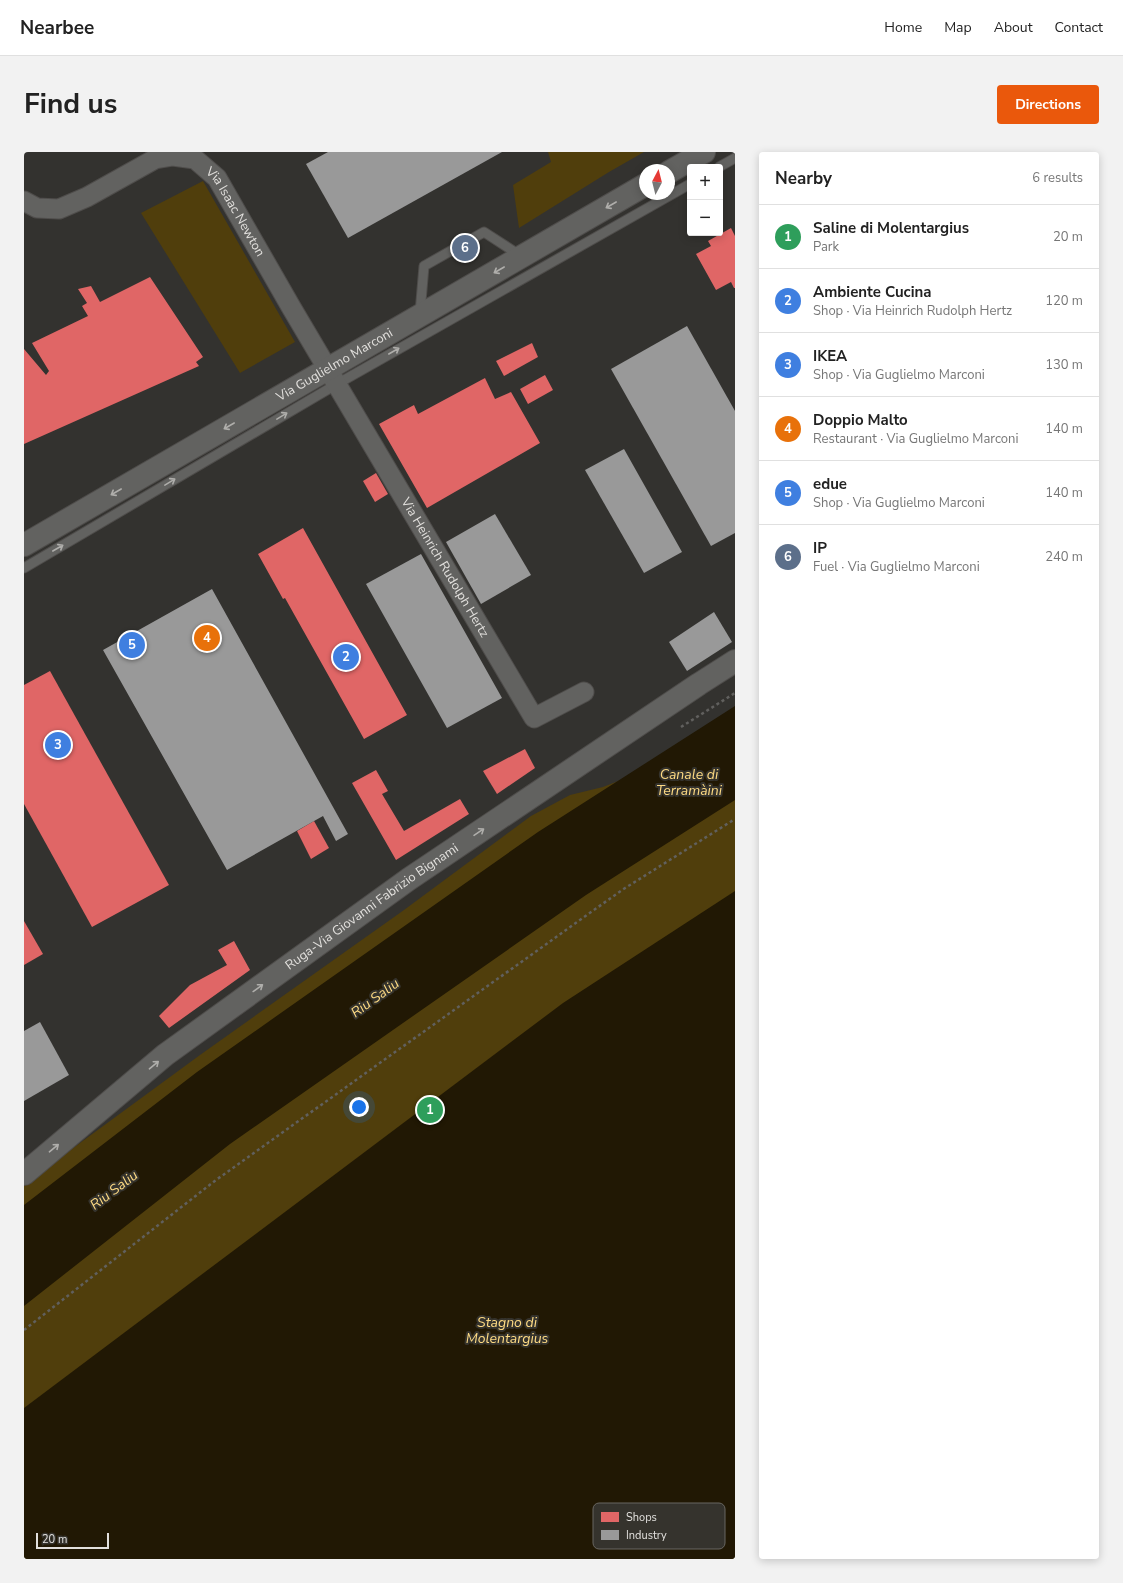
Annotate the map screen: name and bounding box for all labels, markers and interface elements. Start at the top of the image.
text: Nearbee [20,15,94,41]
text: Home [884,18,922,37]
text: Map [944,18,972,37]
text: About [994,18,1033,37]
text: Contact [1055,18,1103,37]
text: Find us [24,85,118,123]
button: Directions [997,85,1099,124]
street label: Via Isaac Newton [201,162,269,260]
north arrow [639,164,675,200]
map controls [687,164,723,236]
button: + [687,164,723,200]
text: Nearby [775,167,832,190]
text: 6 results [1032,169,1083,187]
button: − [687,200,723,236]
one-way arrow [605,201,617,209]
text: Saline di Molentargius [813,218,969,238]
text: 1 [784,228,792,246]
text: 20 m [1053,228,1083,246]
pin: 6 [452,233,478,263]
text: Park [813,238,839,256]
one-way arrow [493,266,505,274]
text: Ambiente Cucina [813,282,931,302]
text: 2 [784,292,792,310]
text: 120 m [1045,292,1083,310]
text: Shop · Via Heinrich Rudolph Hertz [813,302,1012,320]
street label: Via Guglielmo Marconi [272,324,396,406]
text: IKEA [813,346,847,366]
one-way arrow [388,347,400,355]
text: 3 [784,356,792,374]
text: 130 m [1045,356,1083,374]
text: Shop · Via Guglielmo Marconi [813,366,985,384]
text: Doppio Malto [813,410,908,430]
one-way arrow [276,412,288,420]
text: 4 [784,420,792,438]
text: 140 m [1045,420,1083,438]
one-way arrow [223,423,235,431]
text: Restaurant · Via Guglielmo Marconi [813,430,1018,448]
text: edue [813,474,847,494]
one-way arrow [164,478,176,486]
text: 5 [784,484,792,502]
text: 140 m [1045,484,1083,502]
one-way arrow [110,488,122,496]
street label: Via Heinrich Rudolph Hertz [396,493,493,641]
text: Shop · Via Guglielmo Marconi [813,494,985,512]
text: IP [813,538,827,558]
one-way arrow [52,544,64,552]
text: 6 [784,548,792,566]
text: 240 m [1045,548,1083,566]
text: Fuel · Via Guglielmo Marconi [813,558,980,576]
pin: 4 [194,623,220,653]
pin: 5 [119,630,145,660]
pin: 2 [333,642,359,672]
pin: 3 [45,730,71,760]
water label: Canale di Terramàini [656,765,723,800]
one-way arrow [473,828,484,836]
street label: Ruga-Via Giovanni Fabrizio Bignami [282,839,462,974]
water label: Riu Saliu [347,974,403,1022]
one-way arrow [253,984,264,992]
one-way arrow [148,1061,159,1070]
pin: 1 [417,1095,443,1125]
your location [349,1097,369,1117]
one-way arrow [49,1144,59,1153]
water label: Riu Saliu [86,1166,142,1214]
water label: Stagno di Molentargius [466,1313,549,1348]
legend [593,1503,725,1549]
text: Shops [626,1510,657,1525]
text: Industry [626,1528,667,1543]
scale bar [36,1531,109,1550]
text: 20 m [42,1532,67,1547]

